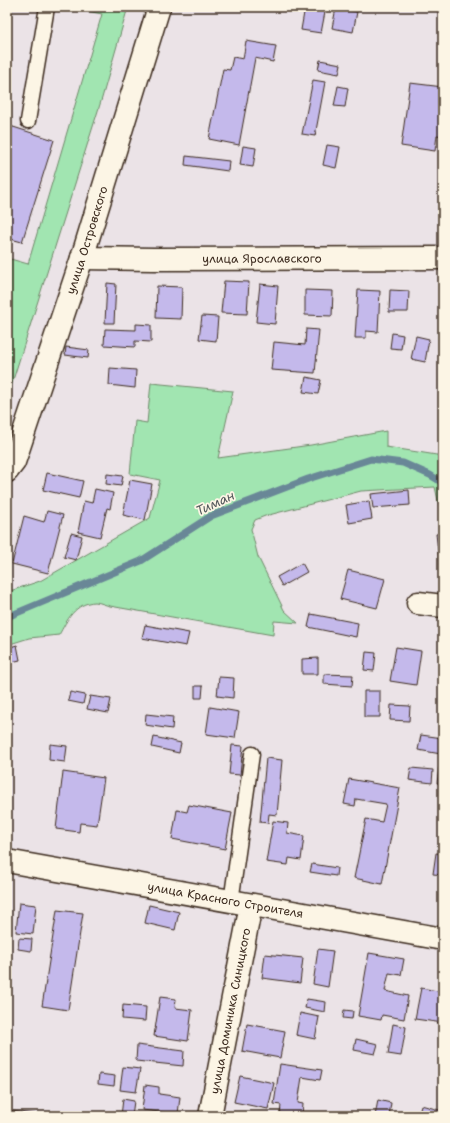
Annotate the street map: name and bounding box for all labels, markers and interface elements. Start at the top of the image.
street label: улица Островского [62,184,112,296]
street label: улица Ярославского [202,250,322,267]
water label: Тиман [193,487,237,519]
street label: улица Красного Строителя [146,878,305,922]
street label: улица Доминика Синицкого [206,927,254,1095]

